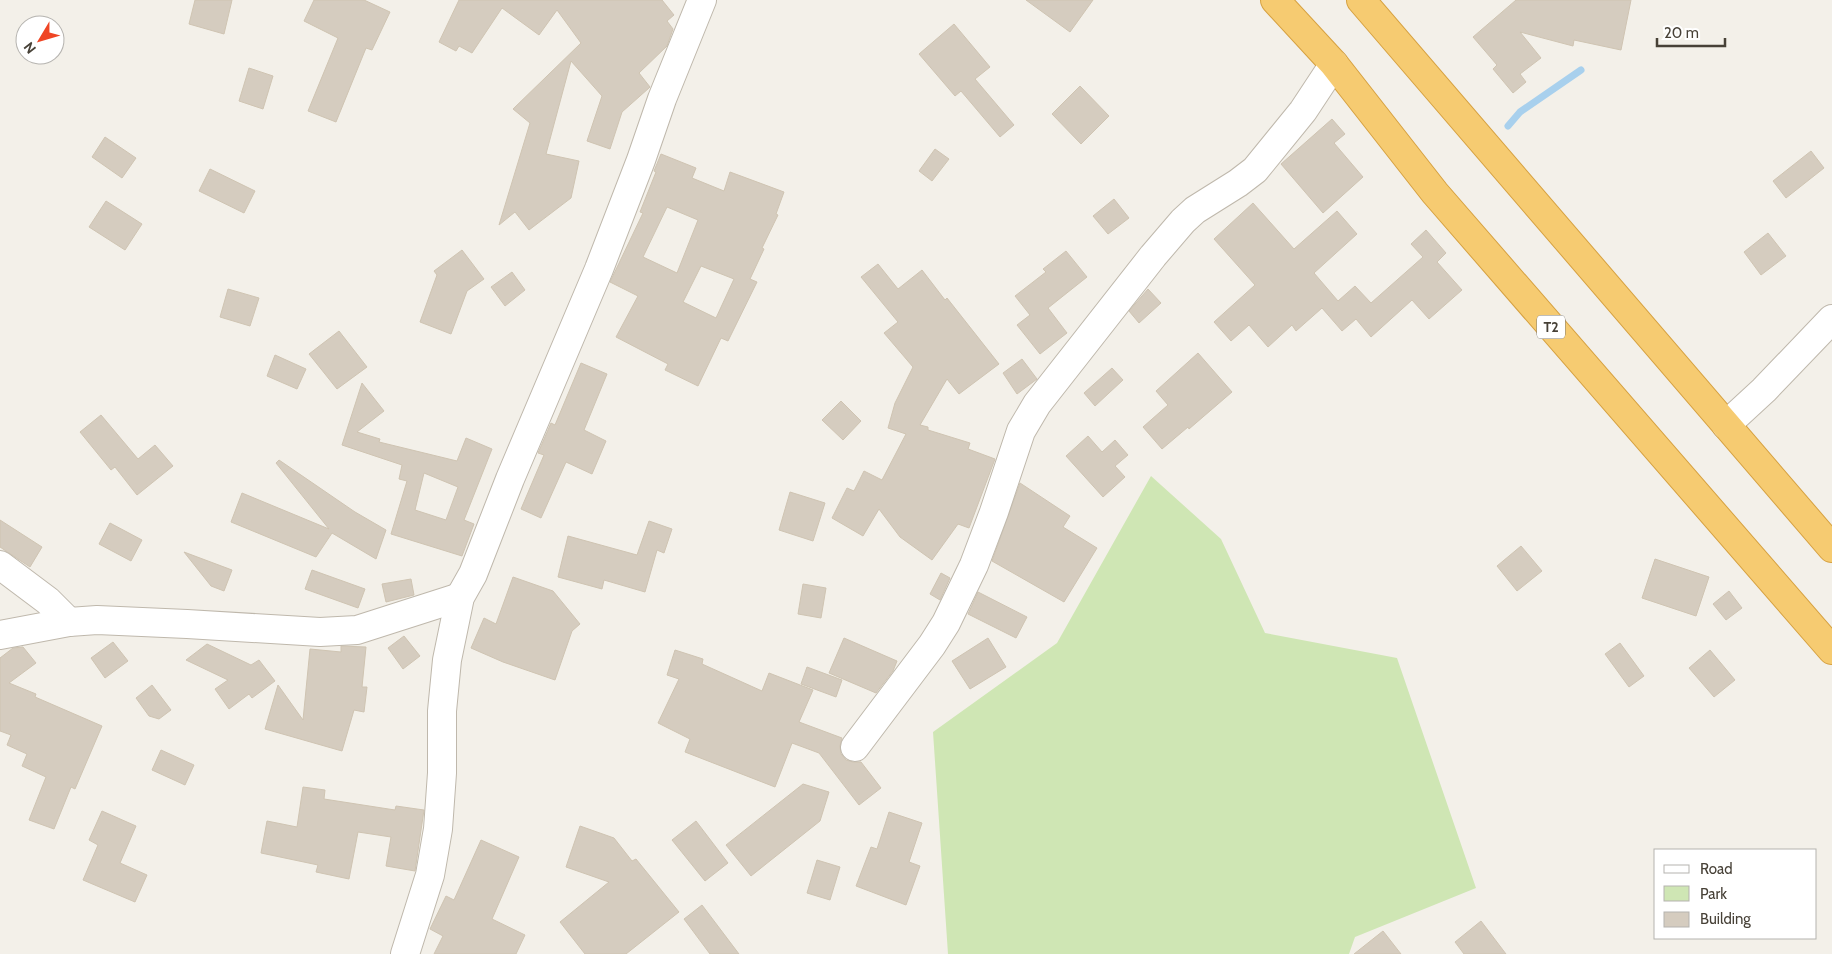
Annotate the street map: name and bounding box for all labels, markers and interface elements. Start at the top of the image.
north arrow [15,15,65,65]
scale bar [1657,15,1724,47]
text: 20 m [1664,24,1699,42]
text: N [20,39,40,57]
road number: T2 [1537,316,1565,338]
legend [1654,849,1817,939]
text: Road [1700,860,1733,878]
text: Park [1700,885,1727,903]
text: Building [1700,910,1751,928]

